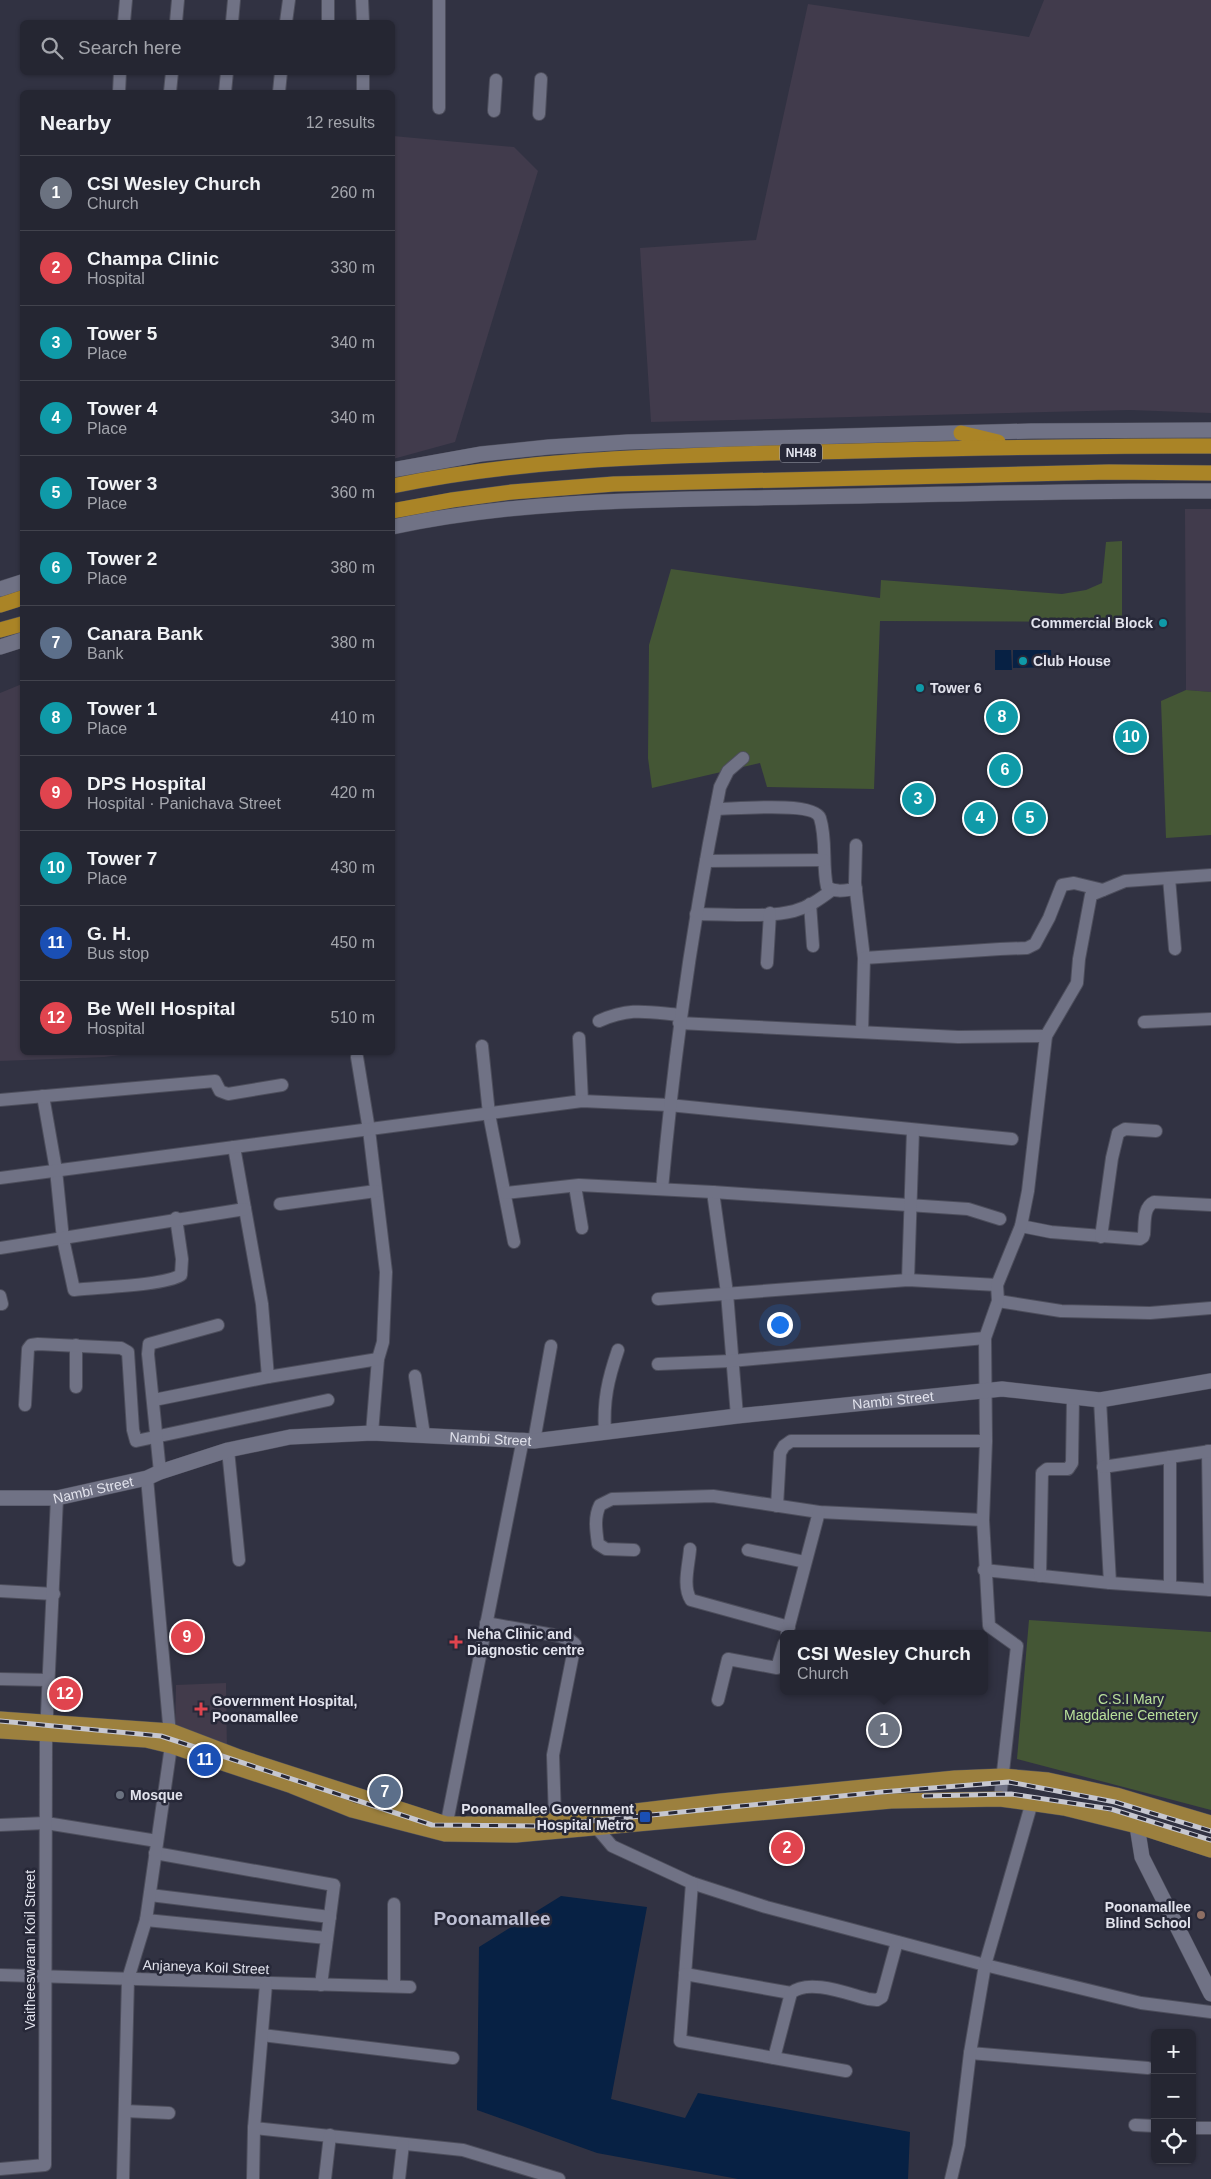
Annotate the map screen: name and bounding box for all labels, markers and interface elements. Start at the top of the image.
search box [20,20,395,75]
icon: search [38,34,66,62]
text: Search here [78,37,182,58]
text: Nearby [40,111,111,134]
text: 12 results [306,114,375,131]
text: CSI Wesley Church [87,173,261,194]
text: 1 [52,184,60,201]
text: 260 m [331,184,375,201]
text: Church [87,195,139,212]
text: Champa Clinic [87,248,219,269]
text: 2 [52,259,60,276]
text: 330 m [331,259,375,276]
text: Hospital [87,270,145,287]
text: Tower 5 [87,323,157,344]
text: 3 [52,334,60,351]
text: 340 m [331,334,375,351]
text: Place [87,345,127,362]
text: Tower 4 [87,398,157,419]
text: 4 [52,409,60,426]
text: 340 m [331,409,375,426]
text: Place [87,420,127,437]
road number: NH48 [780,443,822,462]
text: Tower 3 [87,473,157,494]
text: 5 [52,484,60,501]
text: 360 m [331,484,375,501]
text: Place [87,495,127,512]
text: Tower 2 [87,548,157,569]
text: 6 [52,559,60,576]
text: 380 m [331,559,375,576]
text: Place [87,570,127,587]
place label: Commercial Block [1031,615,1153,631]
marker: Commercial Block [1157,617,1169,629]
text: Canara Bank [87,623,203,644]
text: 7 [52,634,60,651]
text: 380 m [331,634,375,651]
text: Bank [87,645,123,662]
place label: Club House [1033,653,1111,669]
marker: Club House [1017,655,1029,667]
place label: Tower 6 [930,680,982,696]
marker: Tower 6 [914,682,926,694]
text: Tower 1 [87,698,157,719]
pin: 8 [986,698,1018,736]
text: 8 [52,709,60,726]
text: 410 m [331,709,375,726]
pin: 10 [1115,718,1147,756]
text: Place [87,720,127,737]
pin: 6 [989,751,1021,789]
text: DPS Hospital [87,773,206,794]
pin: 3 [902,780,934,818]
text: 9 [52,784,60,801]
text: 420 m [331,784,375,801]
text: Hospital · Panichava Street [87,795,281,812]
pin: 4 [964,799,996,837]
pin: 5 [1014,799,1046,837]
text: Tower 7 [87,848,157,869]
text: 10 [47,859,65,876]
text: 430 m [331,859,375,876]
text: Place [87,870,127,887]
text: G. H. [87,923,131,944]
text: 11 [48,934,64,951]
text: 450 m [331,934,375,951]
text: Bus stop [87,945,149,962]
text: Be Well Hospital [87,998,236,1019]
text: 12 [47,1009,65,1026]
text: 510 m [331,1009,375,1026]
text: Hospital [87,1020,145,1037]
your location [767,1312,793,1338]
street label: Nambi Street [852,1388,935,1412]
street label: Nambi Street [449,1429,532,1449]
street label: Nambi Street [51,1473,135,1507]
pin: 9 [171,1618,203,1656]
place label: Neha Clinic and Diagnostic centre [467,1626,585,1658]
popup [780,1630,988,1695]
marker: Neha Clinic and Diagnostic centre [449,1635,463,1649]
text: CSI Wesley Church [797,1643,971,1664]
text: Church [797,1665,849,1682]
pin: 12 [49,1675,81,1713]
park label: C.S.I Mary Magdalene Cemetery [1064,1691,1198,1723]
place label: Government Hospital, Poonamallee [212,1693,357,1725]
marker: Government Hospital, Poonamallee [194,1702,208,1716]
pin: 1 [868,1711,900,1749]
pin: 11 [189,1741,221,1779]
pin: 7 [369,1773,401,1811]
place label: Mosque [130,1787,183,1803]
marker: Mosque [114,1789,126,1801]
place label: Poonamallee Government Hospital Metro [461,1801,634,1833]
marker: Poonamallee Government Hospital Metro [638,1810,652,1824]
pin: 2 [771,1829,803,1867]
street label: Vaitheeswaran Koil Street [22,1870,38,2030]
place label: Poonamallee Blind School [1105,1899,1191,1931]
district label: Poonamallee [433,1908,551,1929]
marker: Poonamallee Blind School [1195,1909,1207,1921]
street label: Anjaneya Koil Street [142,1957,270,1977]
map controls [1151,2029,1196,2164]
button: + [1151,2029,1196,2074]
button: − [1151,2074,1196,2119]
button: locate [1151,2119,1196,2164]

